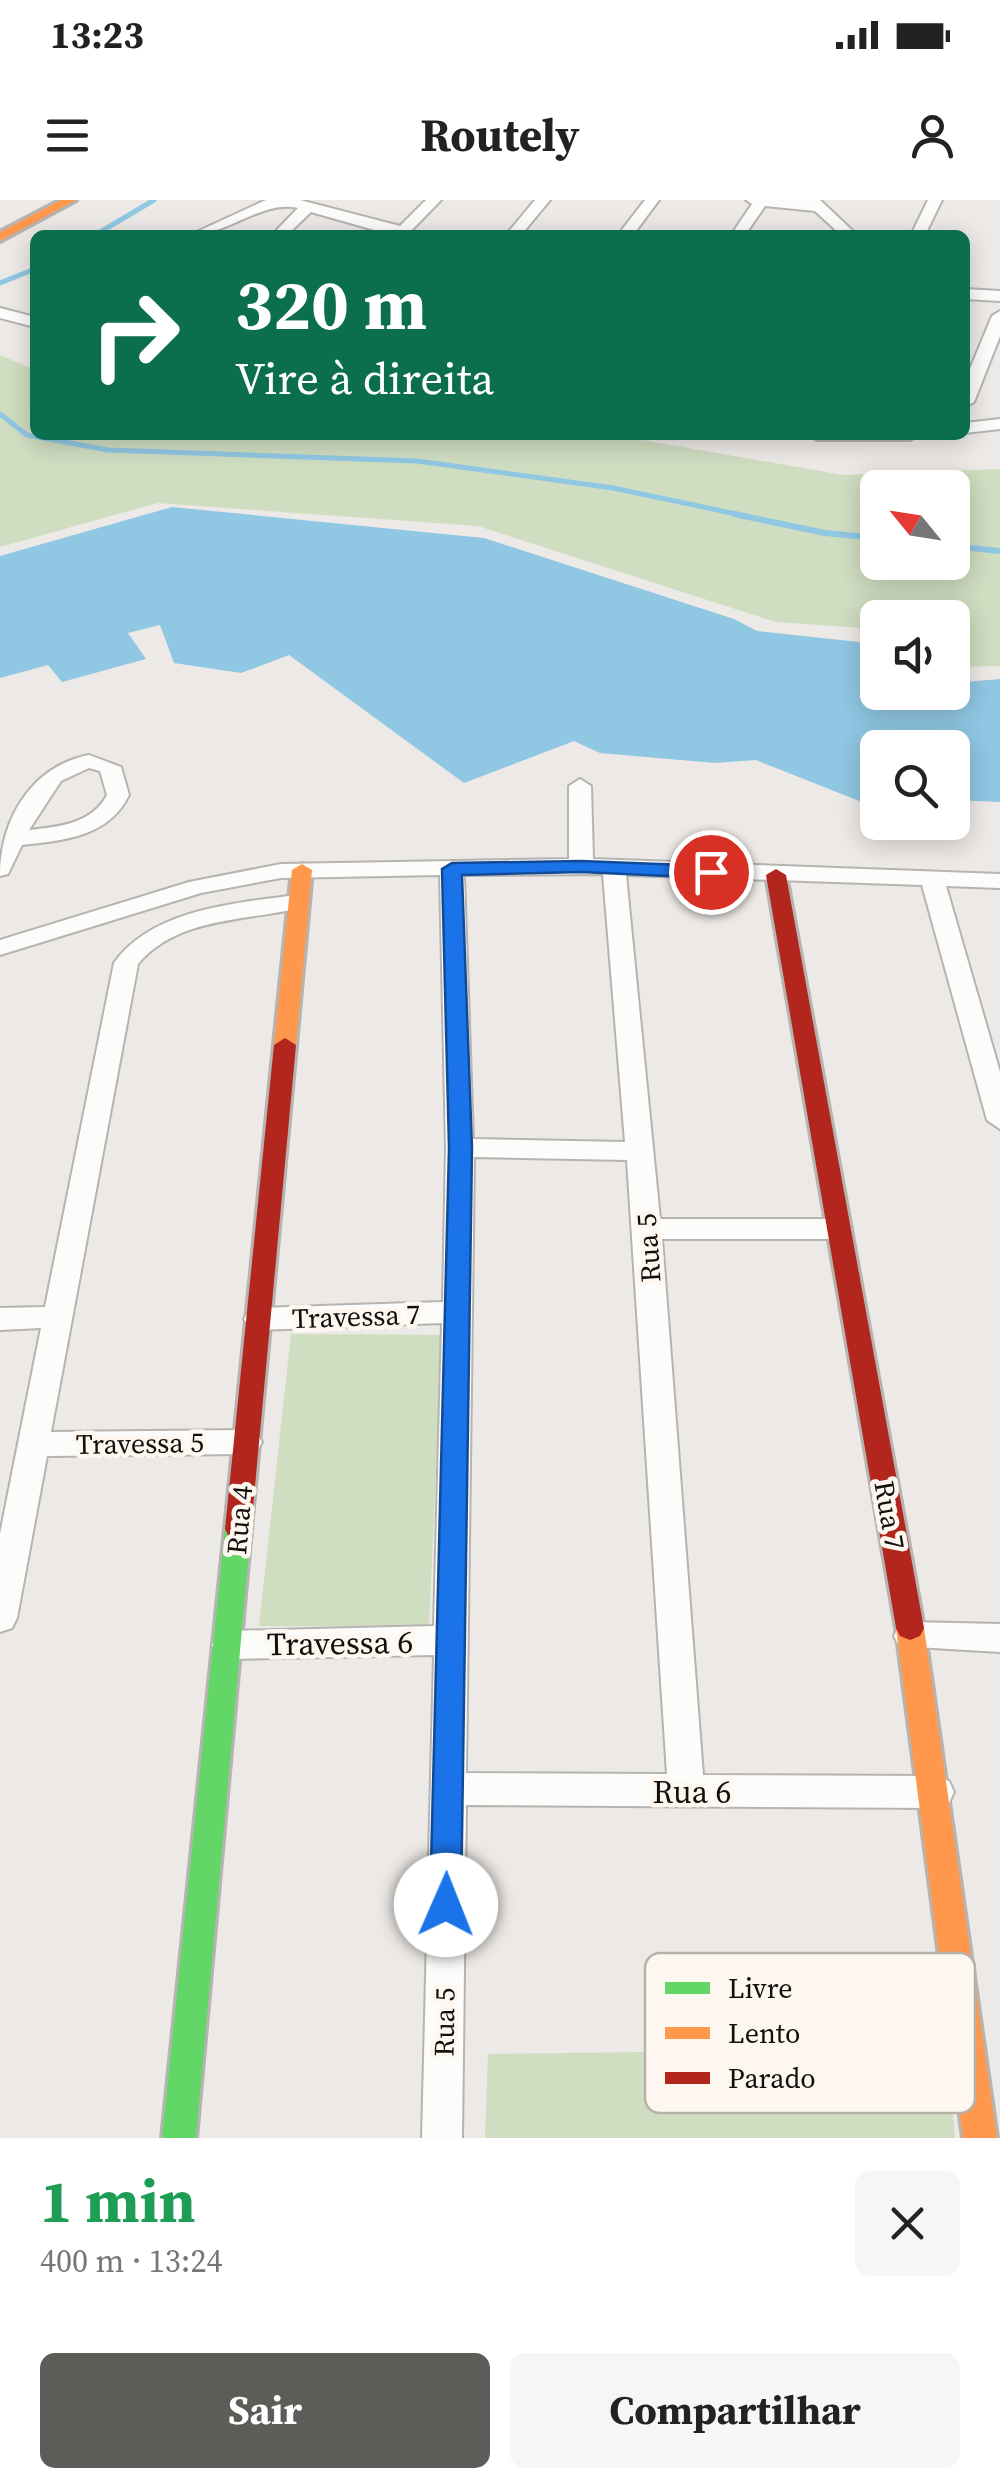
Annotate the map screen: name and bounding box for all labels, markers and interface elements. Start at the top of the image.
text: 13:23 [50,9,144,61]
text: Routely [420,104,580,166]
icon: menu [40,108,95,163]
icon: person [905,108,960,163]
text: 320 m [235,256,427,352]
icon: right [70,270,200,400]
text: Vire à direita [235,347,494,409]
north arrow [860,470,970,580]
map controls [860,470,970,840]
button: sound [860,600,970,710]
button: search [860,730,970,840]
pin [669,830,754,915]
icon: arrive [684,845,739,900]
street label: Rua 5 [627,1212,669,1284]
street label: Travessa 7 [291,1295,421,1337]
street label: Travessa 5 [76,1423,204,1463]
street label: Rua 7 [865,1478,915,1552]
street label: Rua 4 [217,1484,261,1556]
street label: Travessa 6 [266,1620,414,1666]
street label: Rua 6 [653,1770,731,1814]
position arrow [394,1853,498,1957]
legend [645,1953,975,2113]
text: Livre [728,1969,793,2007]
street label: Rua 5 [424,1987,464,2057]
text: Lento [728,2014,800,2052]
text: Parado [728,2059,816,2097]
text: 1 min [40,2160,196,2242]
button: close [855,2171,960,2276]
text: 400 m · 13:24 [40,2239,222,2283]
button: Sair [40,2353,490,2468]
button: Compartilhar [510,2353,960,2468]

